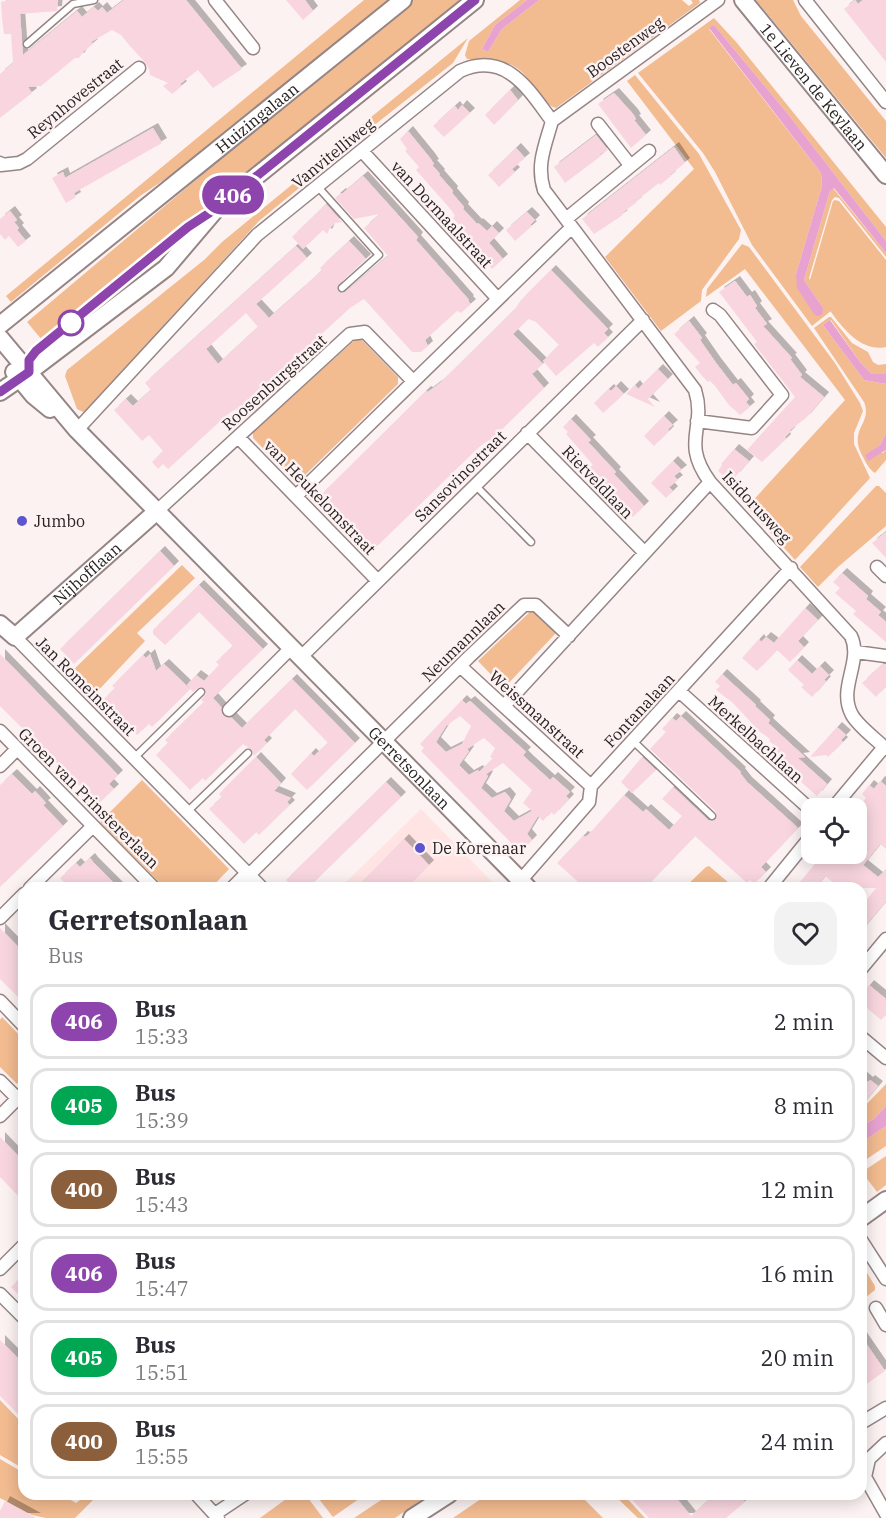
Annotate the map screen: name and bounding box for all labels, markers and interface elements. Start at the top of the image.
street label: Boostenweg [583,12,668,82]
street label: 1e Lieven de Keylaan [756,19,872,154]
street label: Reynhovestraat [23,53,127,143]
street label: Huizingalaan [211,78,302,157]
street label: Vanvitelliweg [288,113,379,192]
street label: van Dormaalstraat [387,156,497,272]
line badge: 406 [198,176,268,214]
text: 406 [214,181,252,209]
unlabelled marker [58,310,84,336]
street label: Roosenburgstraat [218,330,331,434]
street label: Sansovinostraat [410,426,510,526]
street label: van Heukelomstraat [260,435,380,559]
street label: Rietveldlaan [558,441,638,523]
street label: Isidorusweg [718,467,796,548]
place label: Jumbo [34,511,85,531]
marker: Jumbo [15,514,29,528]
street label: Nijhofflaan [49,538,125,609]
street label: Neumannlaan [417,596,509,686]
street label: Jan Romeinstraat [32,632,140,740]
street label: Weissmanstraat [485,666,589,762]
street label: Fontanalaan [599,669,679,751]
street label: Merkelbachlaan [704,691,808,787]
street label: Gerretsonlaan [365,722,455,813]
street label: Groen van Prinstererlaan [15,724,163,872]
map controls [801,798,867,864]
button: locate [801,798,867,864]
place label: De Korenaar [432,838,526,858]
marker: De Korenaar [413,841,427,855]
text: Gerretsonlaan [48,901,248,938]
button: heart [774,902,837,965]
text: Bus [48,942,83,969]
text: Bus [135,994,176,1023]
text: 406 [65,1007,103,1035]
text: 2 min [774,1007,834,1036]
text: 15:33 [135,1023,189,1050]
text: Bus [135,1078,176,1107]
text: 405 [65,1091,103,1119]
text: 8 min [774,1091,834,1120]
text: 15:39 [135,1107,189,1134]
text: Bus [135,1162,176,1191]
text: 400 [65,1175,103,1203]
text: 12 min [761,1175,834,1204]
text: 15:43 [135,1191,189,1218]
text: Bus [135,1246,176,1275]
text: 406 [65,1259,103,1287]
text: 16 min [761,1259,834,1288]
text: 15:47 [135,1275,189,1302]
text: Bus [135,1330,176,1359]
text: 405 [65,1343,103,1371]
text: 20 min [761,1343,834,1372]
text: 15:51 [135,1359,189,1386]
text: Bus [135,1414,176,1443]
text: 400 [65,1427,103,1455]
text: 24 min [761,1427,834,1456]
text: 15:55 [135,1443,189,1470]

